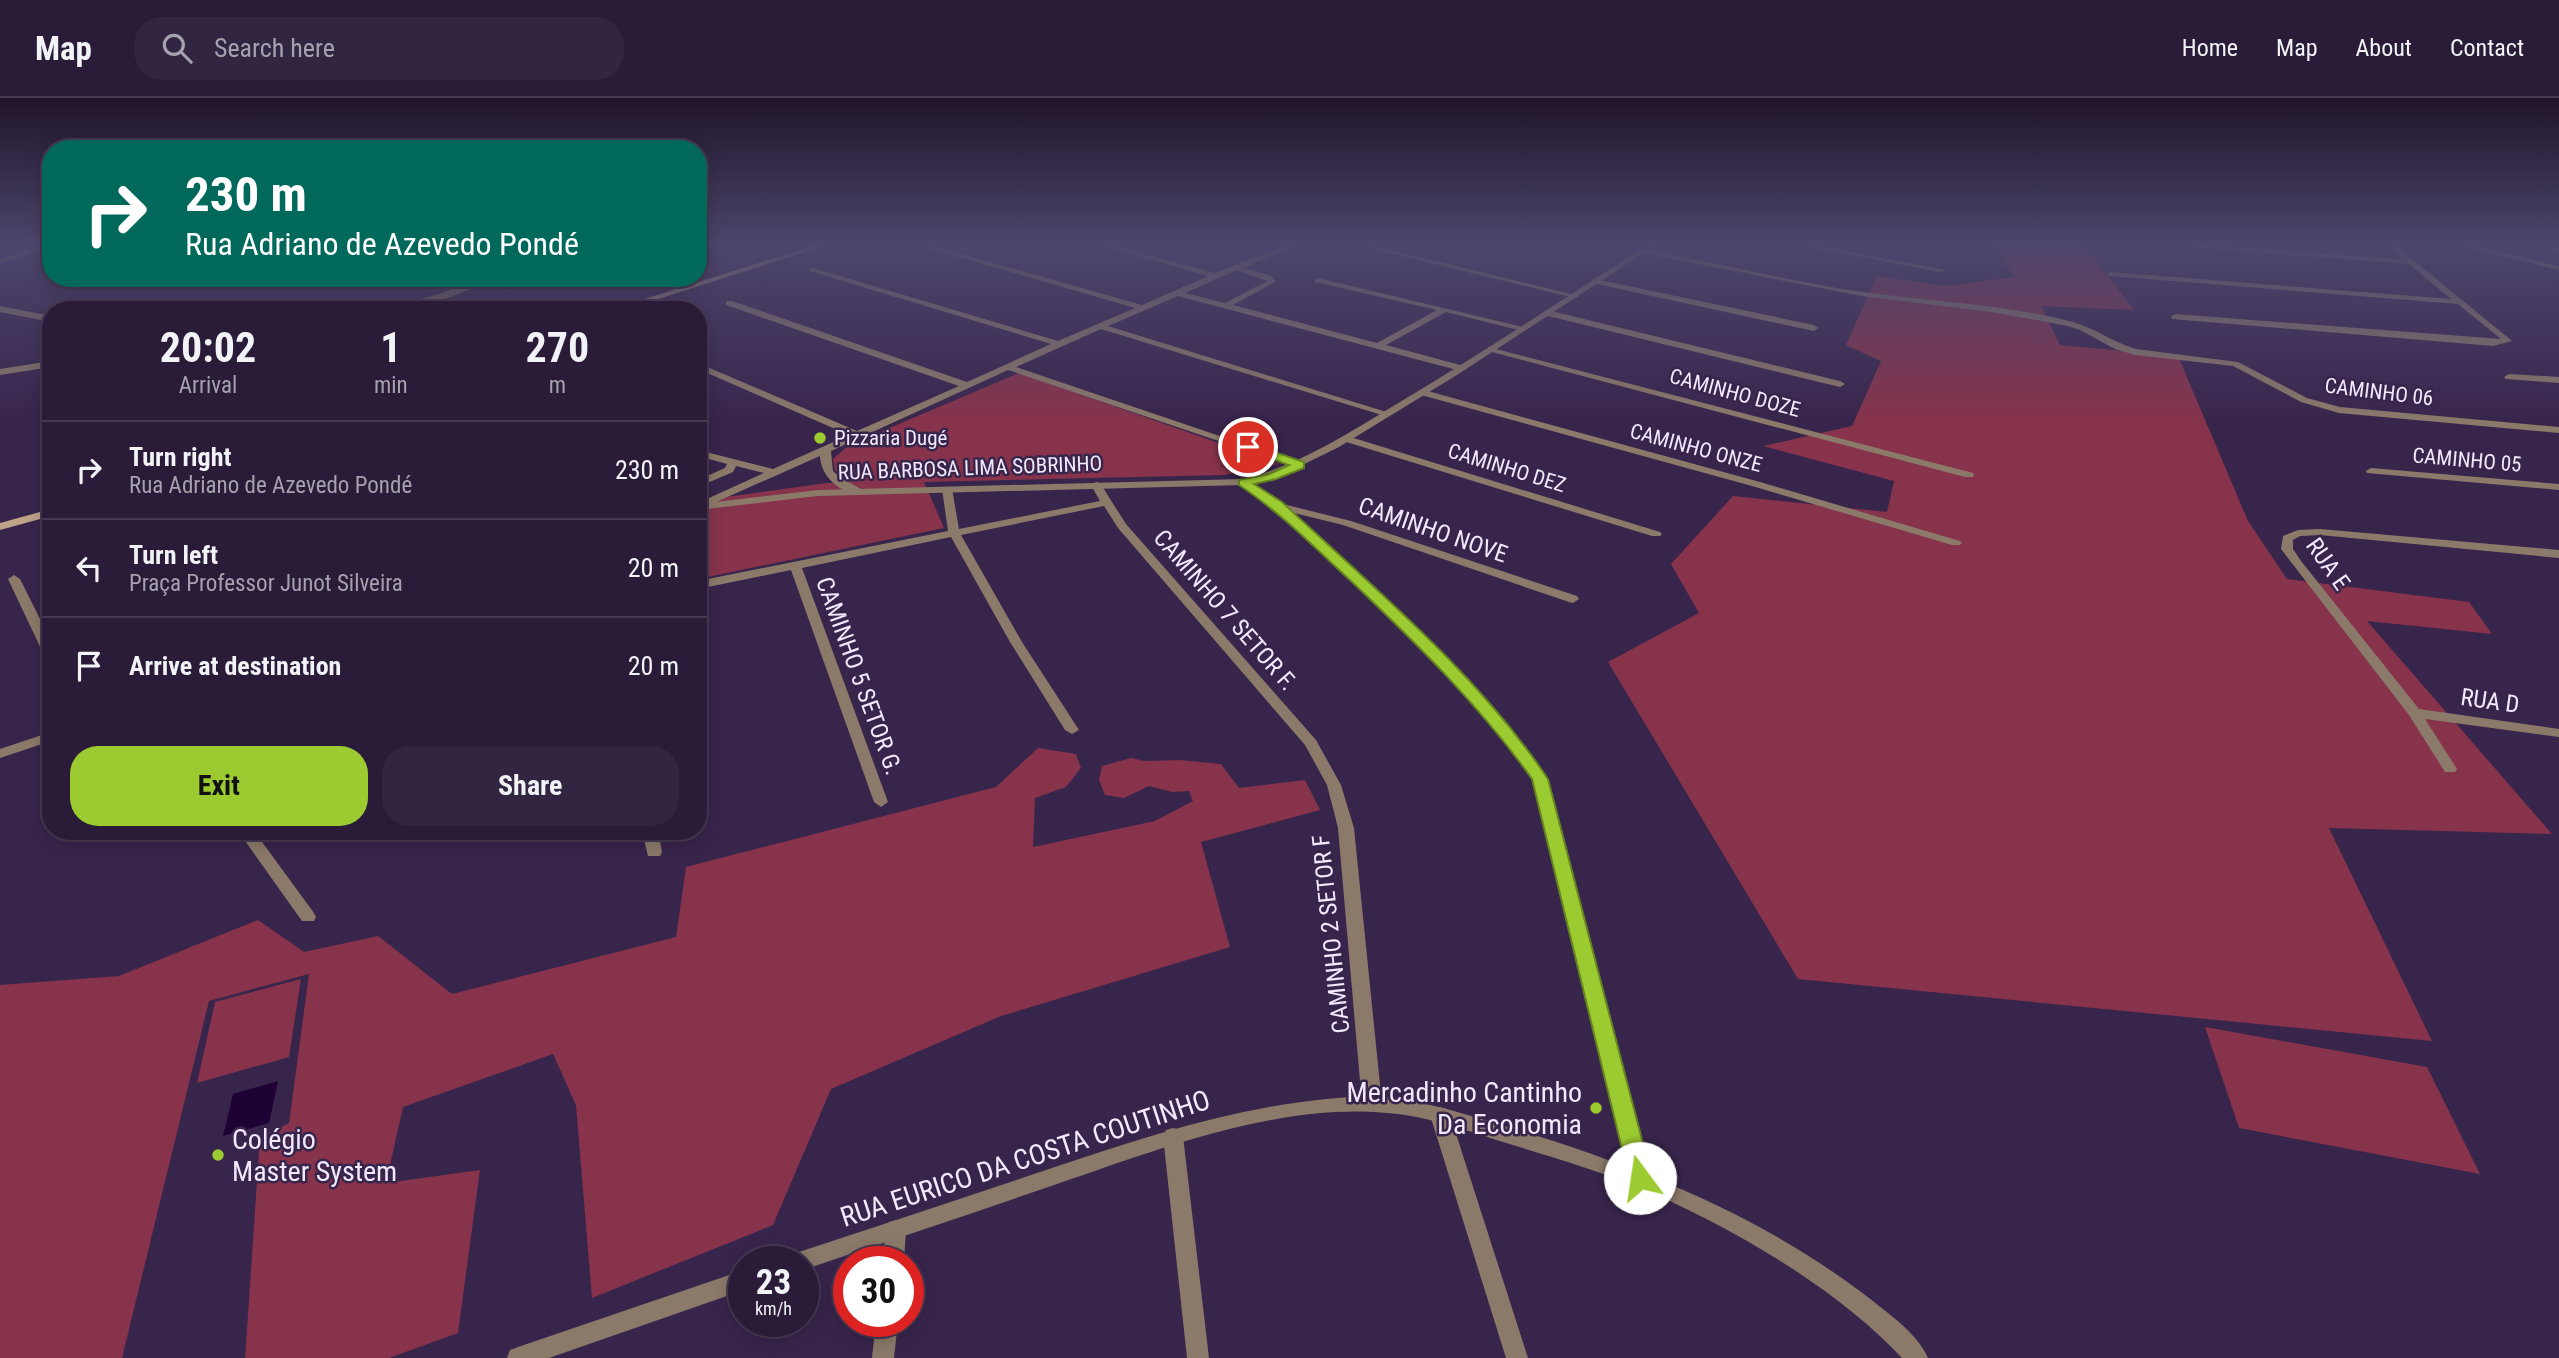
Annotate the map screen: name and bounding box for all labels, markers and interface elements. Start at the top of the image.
search box [134,17,624,80]
text: Map [35,29,92,68]
icon: search [158,29,196,67]
text: Search here [214,33,335,63]
text: Home [2182,34,2238,62]
text: Map [2276,34,2318,62]
text: About [2356,34,2412,62]
text: Contact [2450,34,2524,62]
text: 230 m [185,166,307,223]
icon: right [70,168,161,259]
text: Rua Adriano de Azevedo Pondé [185,225,579,263]
text: 20:02 [160,323,256,372]
text: 1 [380,323,401,372]
text: 270 [525,323,589,372]
street label: CAMINHO DOZE [1667,364,1803,422]
text: Arrival [179,372,237,399]
text: min [374,372,408,399]
text: m [549,372,566,399]
street label: CAMINHO 06 [2323,373,2435,411]
pin [1218,417,1278,477]
street label: CAMINHO ONZE [1627,419,1765,477]
place label: Pizzaria Dugé [834,426,948,450]
icon: arrive [1229,428,1267,466]
marker: Pizzaria Dugé [812,430,828,446]
street label: CAMINHO DEZ [1445,439,1569,497]
text: Turn right [129,442,231,472]
street label: CAMINHO 05 [2411,443,2523,477]
icon: right [70,451,108,489]
street label: RUA BARBOSA LIMA SOBRINHO [837,451,1103,485]
text: 230 m [615,455,679,485]
text: Rua Adriano de Azevedo Pondé [129,472,412,499]
street label: CAMINHO NOVE [1355,491,1511,569]
street label: CAMINHO 7 SETOR F. [1148,524,1302,696]
street label: RUA E [2300,533,2356,596]
text: Turn left [129,540,218,570]
icon: left [70,549,108,587]
text: 20 m [628,553,679,583]
text: Praça Professor Junot Silveira [129,570,403,597]
street label: CAMINHO 5 SETOR G. [810,573,908,779]
icon: arrive [70,647,108,685]
text: Arrive at destination [129,651,341,681]
text: 20 m [628,651,679,681]
street label: RUA D [2459,683,2521,719]
button: Exit [70,746,368,826]
button: Share [382,746,679,826]
street label: CAMINHO 2 SETOR F [1307,833,1355,1035]
place label: Mercadinho Cantinho Da Economia [1347,1076,1582,1141]
street label: RUA EURICO DA COSTA COUTINHO [836,1083,1214,1234]
marker: Mercadinho Cantinho Da Economia [1588,1100,1604,1116]
place label: Colégio Master System [232,1123,397,1188]
position arrow [1603,1141,1677,1215]
marker: Colégio Master System [210,1147,226,1163]
speed limit sign: 30 [833,1246,924,1337]
text: 23 [756,1262,791,1303]
text: km/h [755,1298,792,1319]

